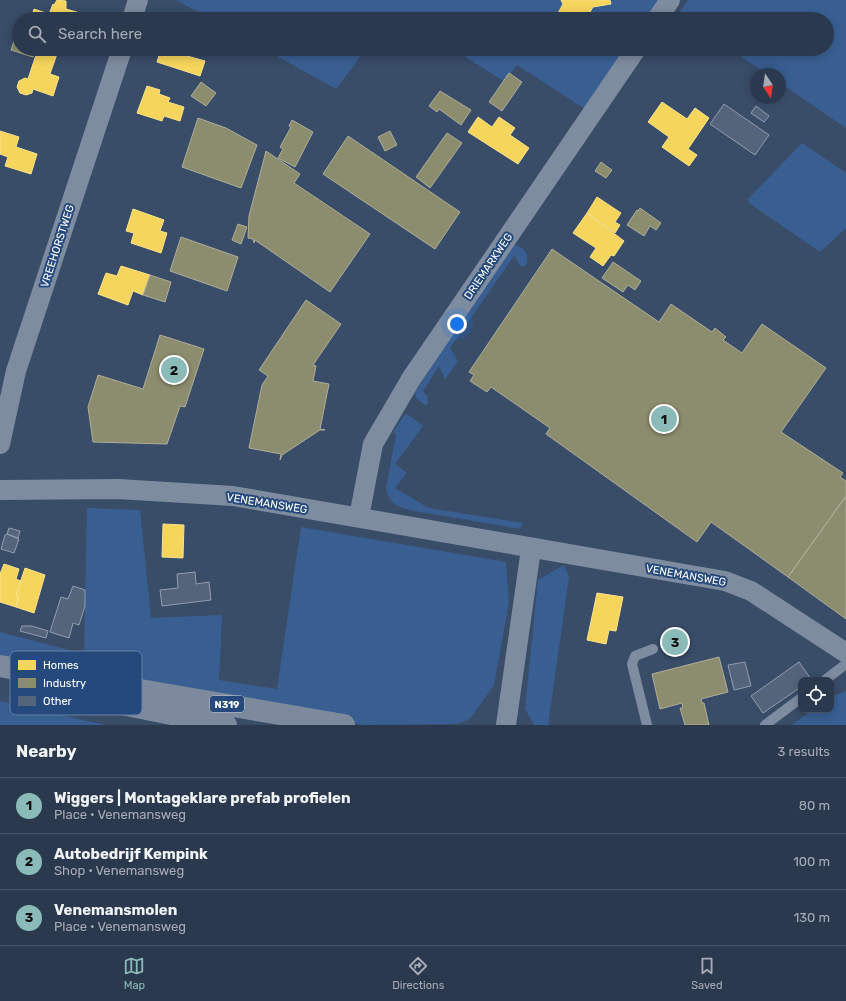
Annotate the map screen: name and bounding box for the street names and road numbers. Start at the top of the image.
street label: VREEHORSTWEG [38,203,77,289]
street label: DRIEMARKWEG [461,231,515,302]
street label: VENEMANSWEG [226,491,308,516]
street label: VENEMANSWEG [645,562,727,589]
road number: N319 [210,696,244,712]

